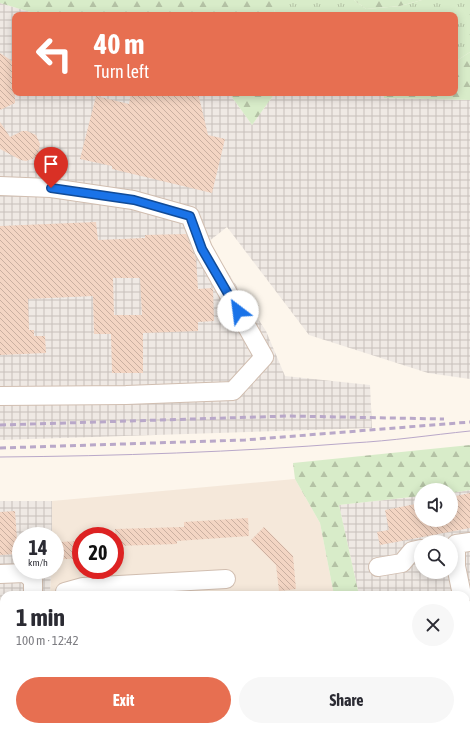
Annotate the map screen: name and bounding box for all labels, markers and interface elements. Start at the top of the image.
icon: left [28,28,80,80]
text: 40 m [94,28,144,60]
text: Turn left [94,61,149,82]
pin [34,147,68,188]
icon: arrive [40,153,62,175]
position arrow [217,290,259,332]
map controls [414,483,458,579]
button: sound [414,483,458,527]
speed limit sign: 20 [72,527,124,579]
button: search [414,535,458,579]
text: 14 [29,536,47,559]
text: km/h [28,557,48,568]
text: 1 min [16,604,65,631]
button: close [412,604,454,646]
text: 100 m · 12:42 [16,633,79,648]
button: Exit [16,677,231,723]
button: Share [239,677,454,723]

